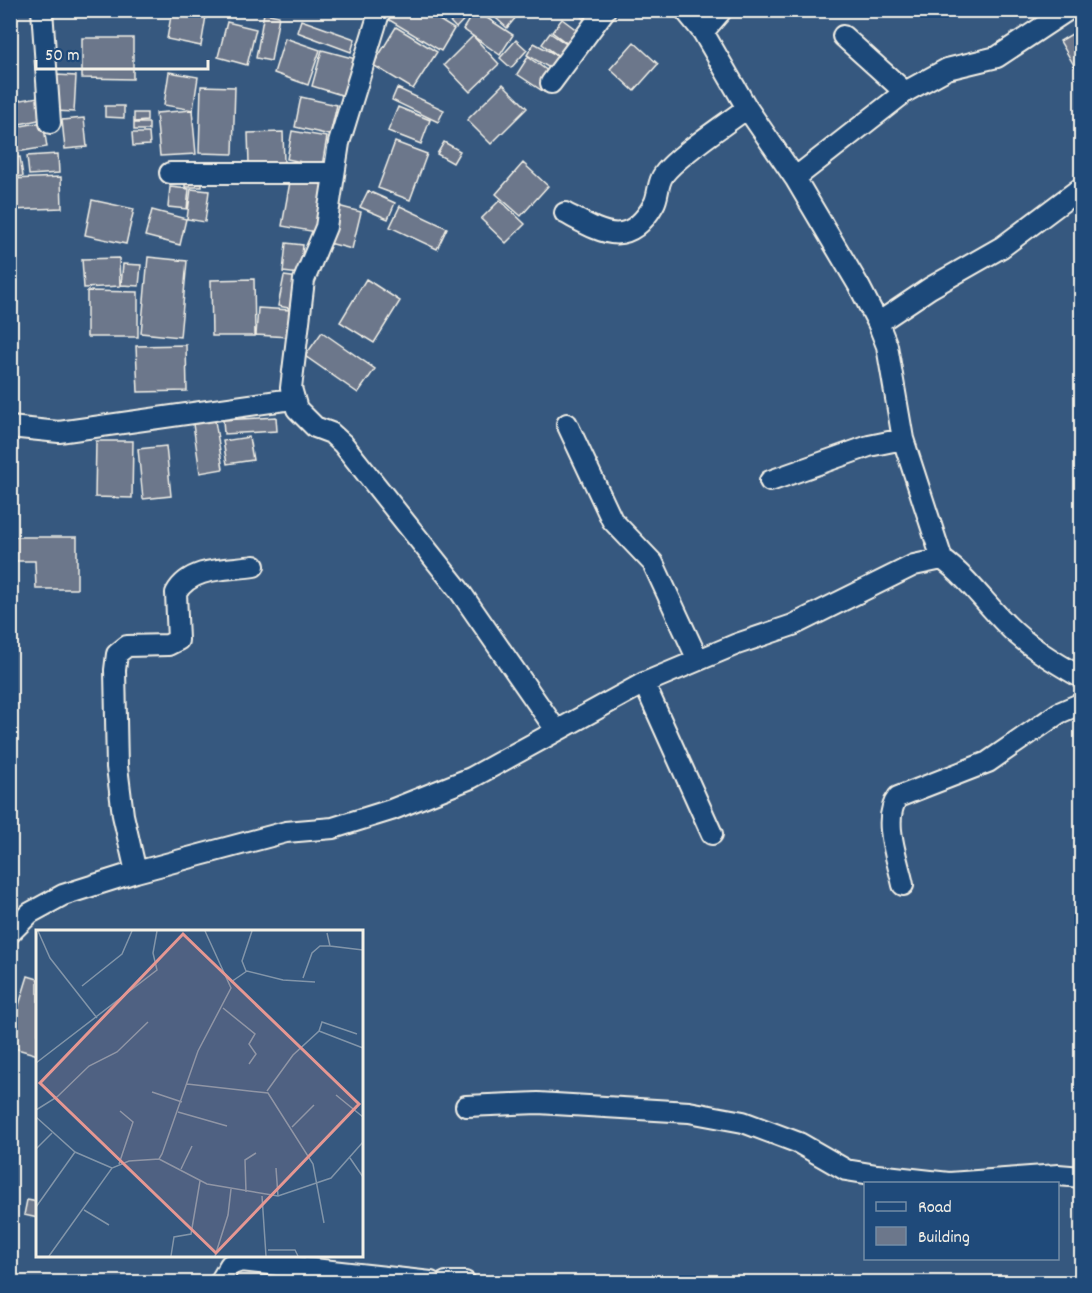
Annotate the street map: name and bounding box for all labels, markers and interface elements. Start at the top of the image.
scale bar [36,33,208,71]
text: 50 m [45,44,80,69]
inset map [36,930,363,1257]
legend [864,1182,1059,1260]
text: Road [918,1196,952,1221]
text: Building [918,1226,970,1251]

